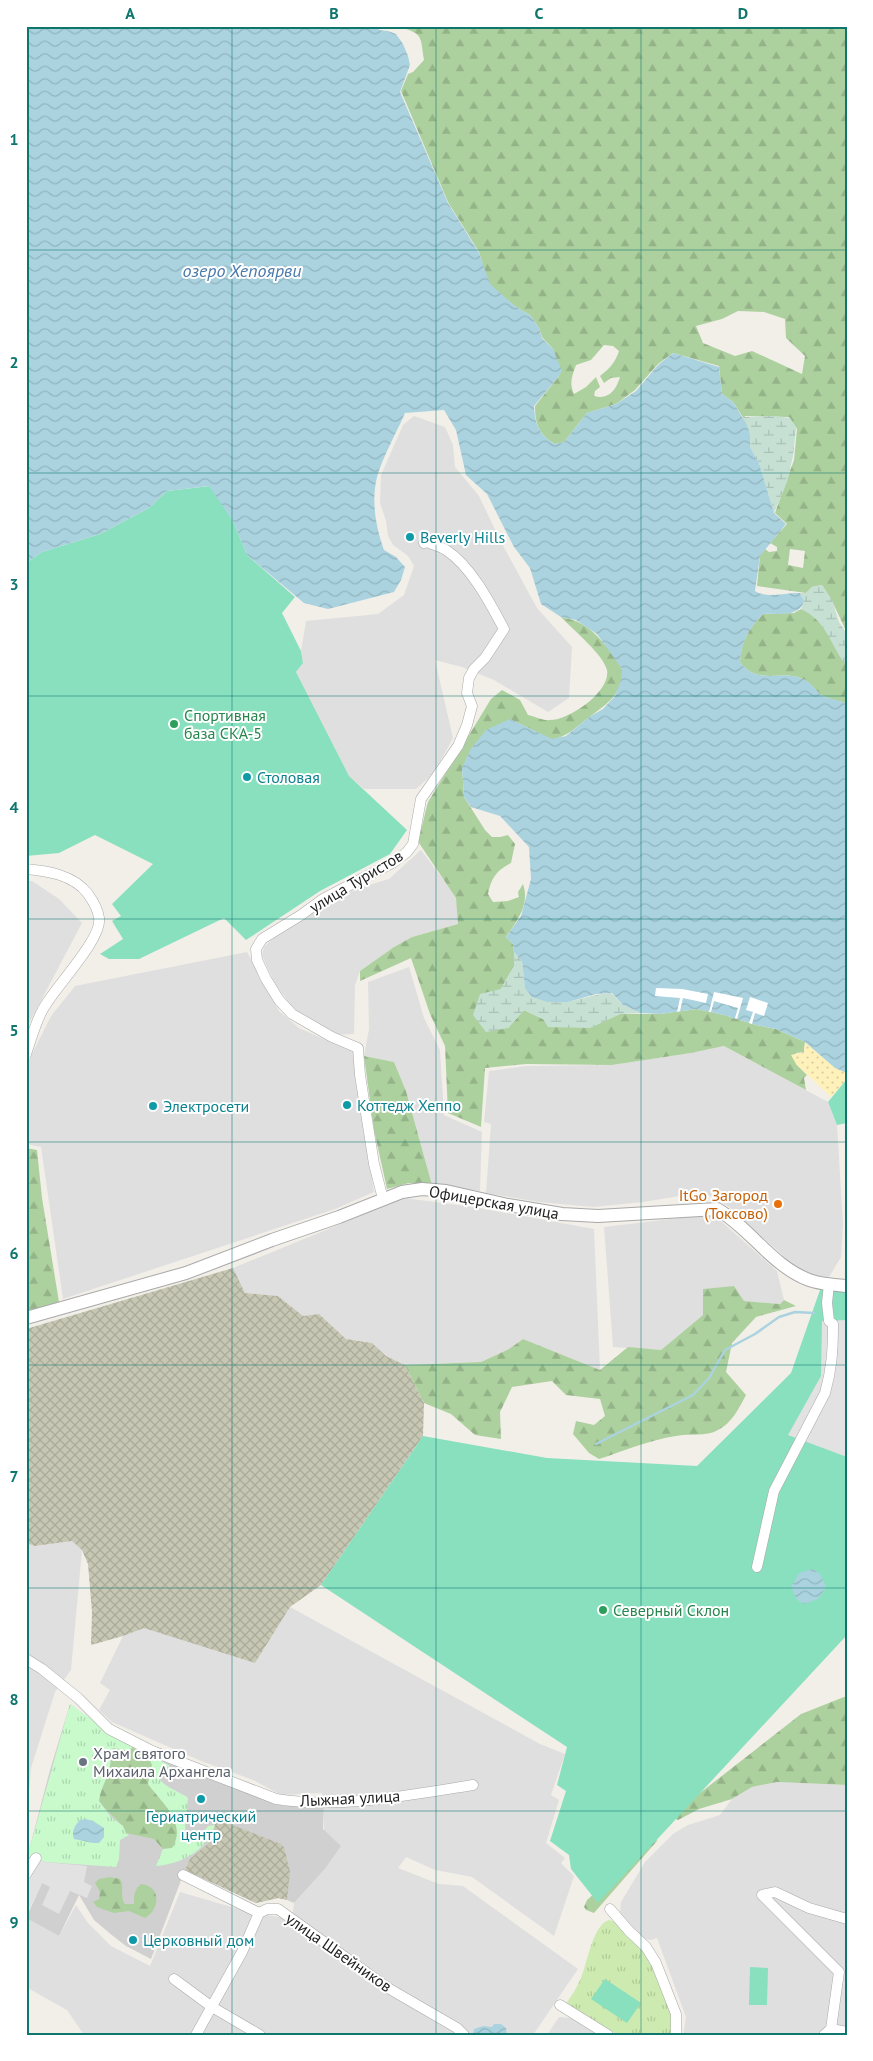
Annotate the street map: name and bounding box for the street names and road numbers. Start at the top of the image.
street label: улица Туристов [306,845,407,917]
street label: Офицерская улица [428,1181,560,1223]
street label: Лыжная улица [298,1785,401,1811]
street label: улица Швейников [282,1908,396,1996]

